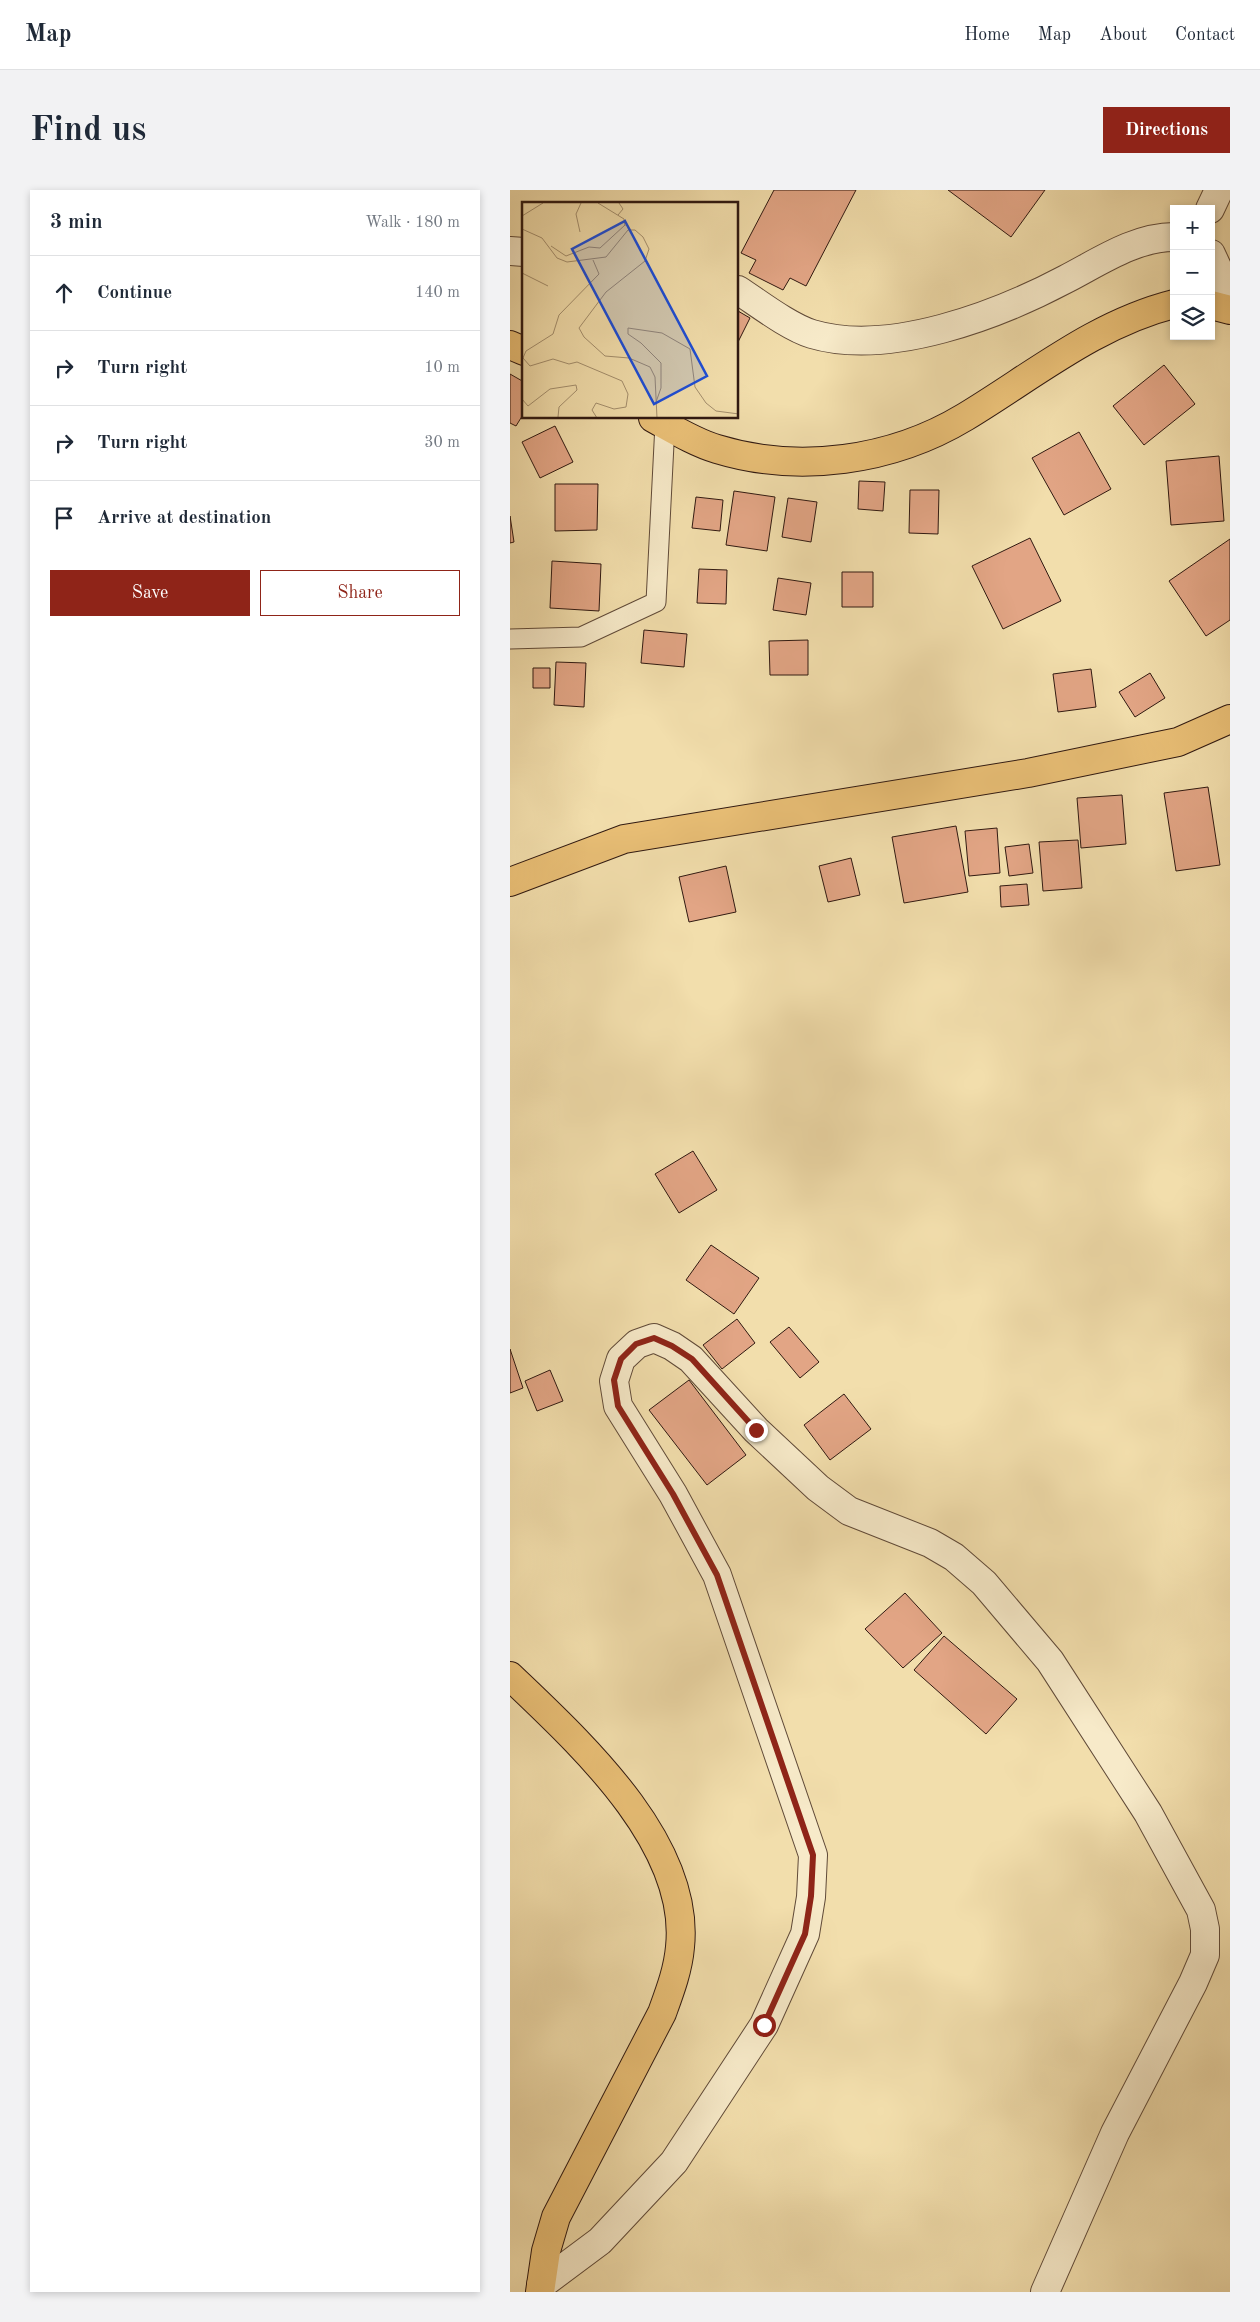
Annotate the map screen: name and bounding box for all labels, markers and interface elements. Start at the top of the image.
text: Map [25,23,72,47]
text: Home [964,26,1010,44]
text: Map [1038,26,1071,44]
text: About [1099,26,1147,44]
text: Contact [1175,26,1235,44]
button: Directions [1103,107,1230,153]
text: Find us [30,113,146,148]
inset map [522,202,739,419]
map controls [1170,205,1215,340]
button: + [1170,205,1215,250]
text: 3 min [50,212,103,233]
text: Walk · 180 m [365,215,460,231]
button: − [1170,250,1215,295]
icon: ahead [50,279,78,307]
text: Continue [97,284,172,303]
text: 140 m [415,285,460,301]
button: layers [1170,295,1215,340]
icon: right [50,354,78,382]
text: Turn right [97,359,187,378]
text: 10 m [424,360,460,376]
icon: right [50,429,78,457]
text: Turn right [97,434,187,453]
text: 30 m [424,435,460,451]
icon: arrive [50,504,78,532]
text: Arrive at destination [97,509,271,528]
button: Save [50,570,250,616]
button: Share [260,570,460,616]
route end [745,1419,768,1442]
route start [753,2014,776,2037]

